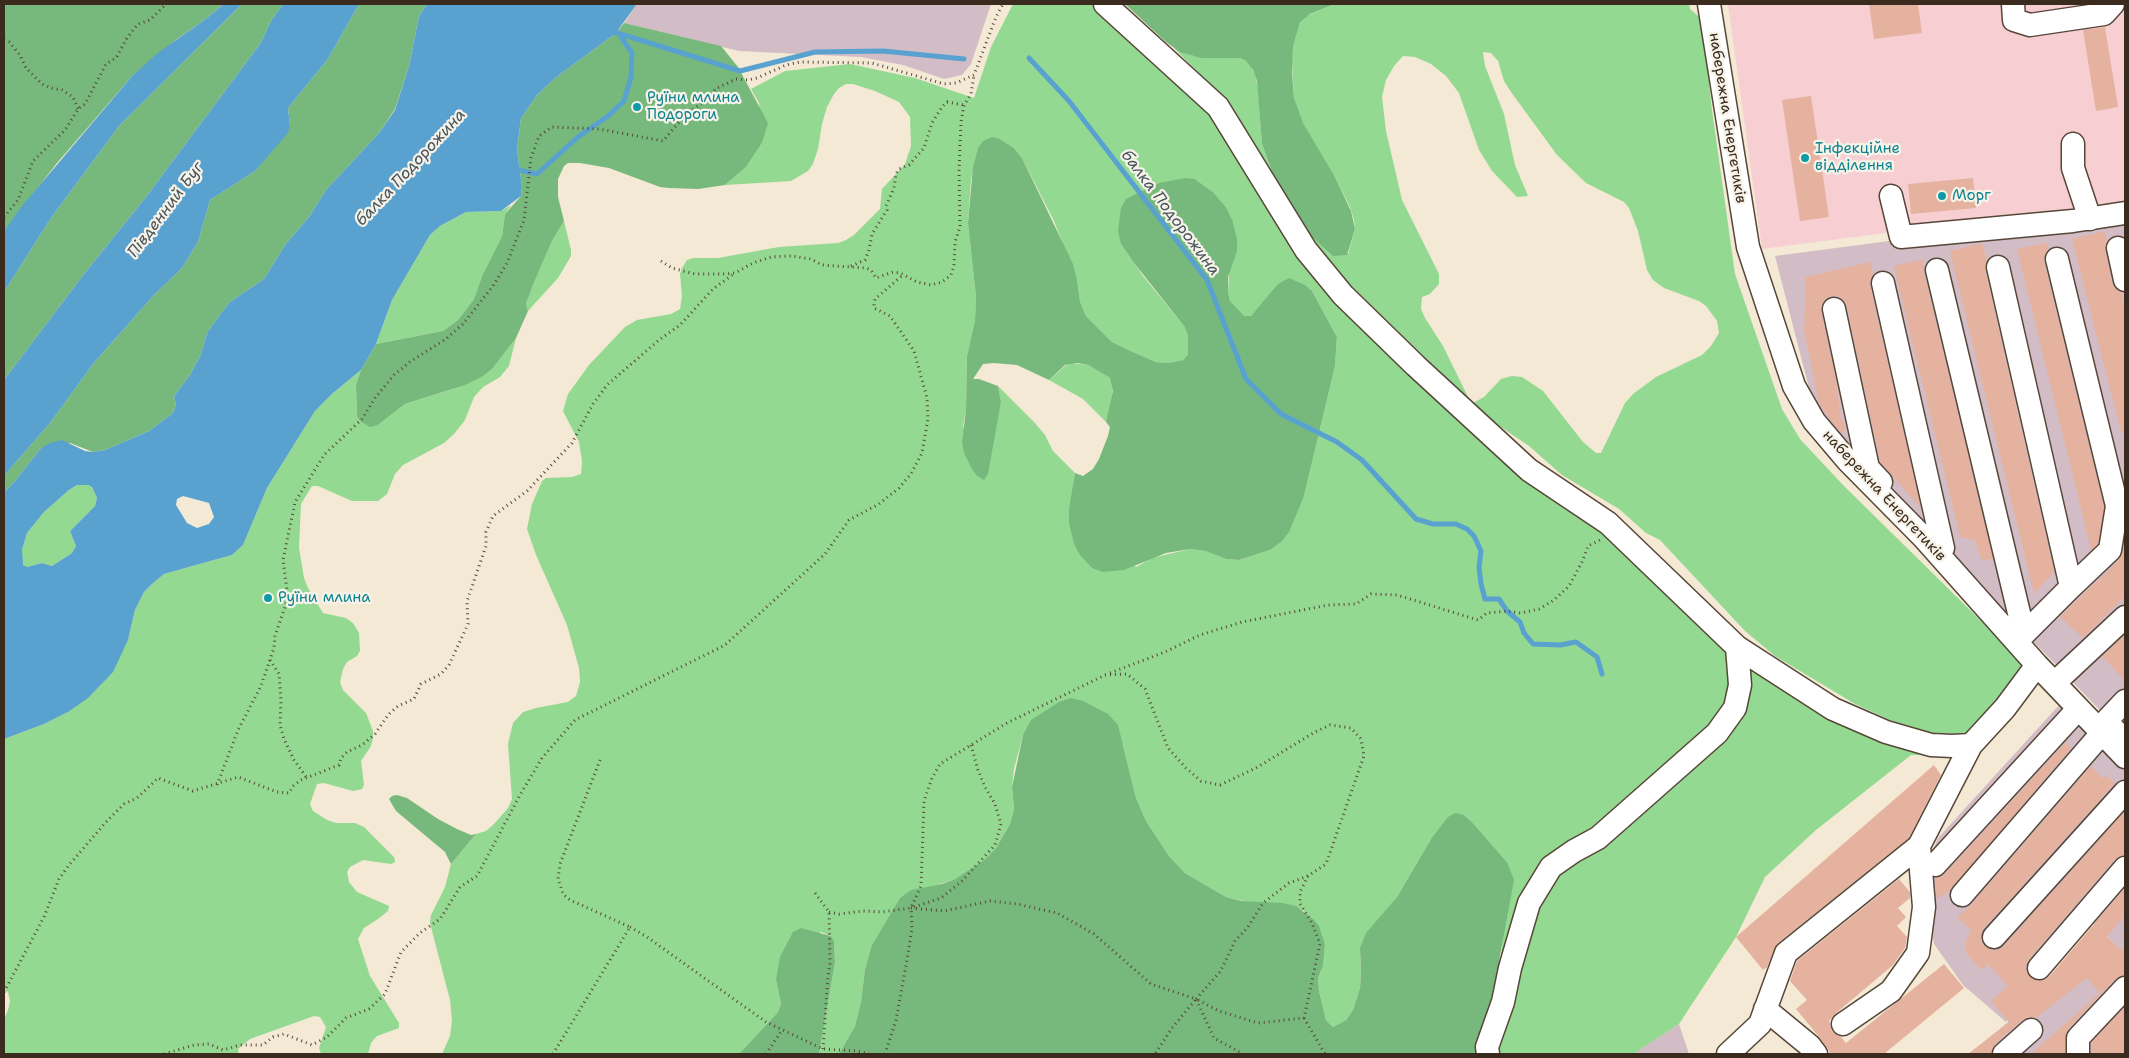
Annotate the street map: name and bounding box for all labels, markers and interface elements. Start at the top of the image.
street label: набережна Енергетиків [1705,31,1749,205]
place label: Руїни млина Подороги [647,89,740,124]
marker: Руїни млина Подороги [631,101,643,113]
water label: балка Подорожина [352,106,470,230]
place label: Інфекційне відділення [1815,140,1900,175]
water label: балка Подорожина [1116,146,1224,280]
marker: Інфекційне відділення [1799,152,1811,164]
water label: Південний Буг [124,159,208,261]
place label: Морг [1952,187,1991,205]
marker: Морг [1936,190,1948,202]
street label: набережна Енергетиків [1819,427,1949,565]
place label: Руїни млина [278,589,371,607]
marker: Руїни млина [262,592,274,604]

